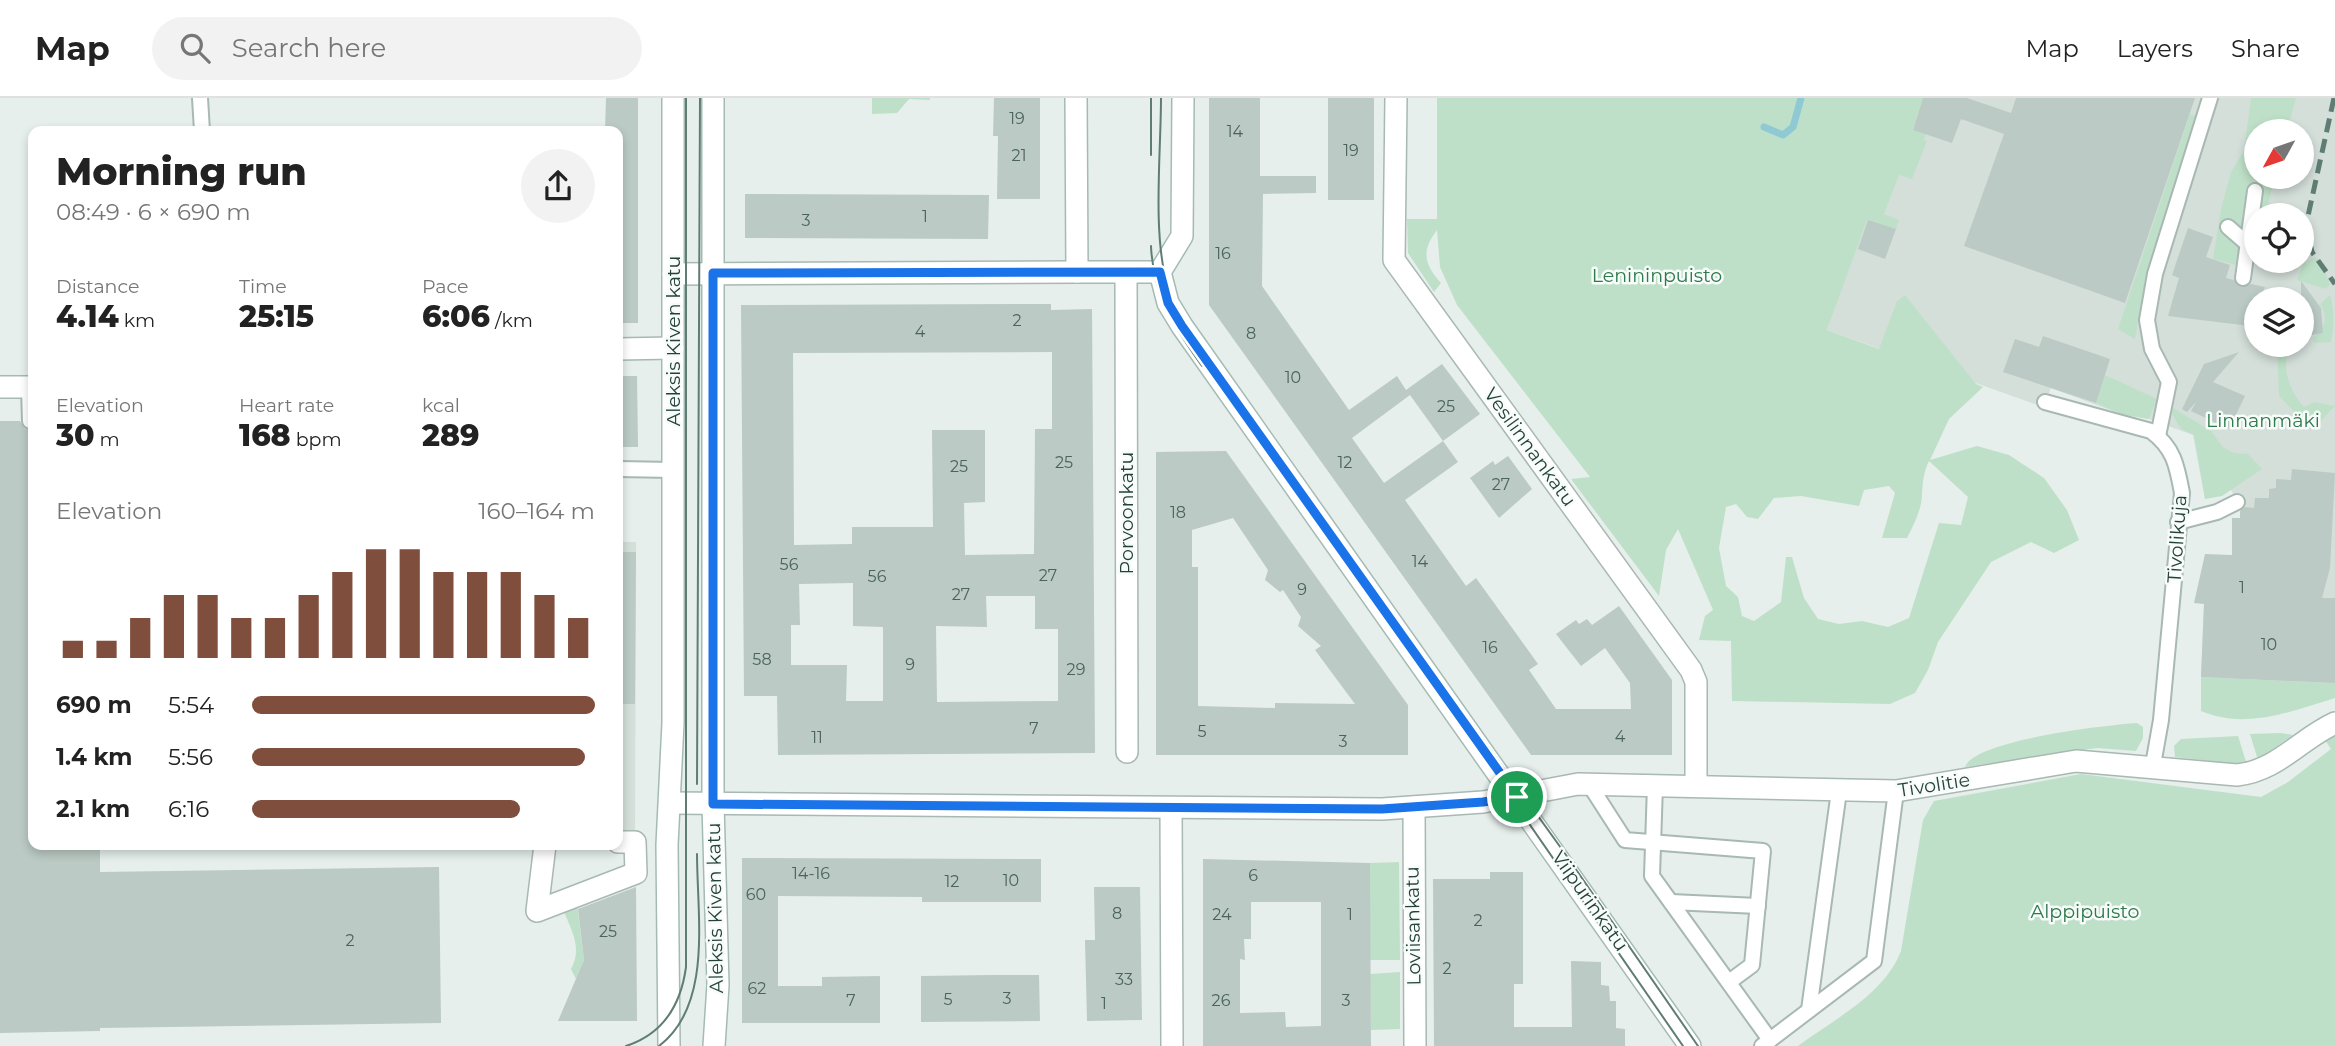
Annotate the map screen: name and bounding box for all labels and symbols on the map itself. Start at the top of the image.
house number: 19 [1009,109,1025,128]
north arrow [2244,119,2314,189]
house number: 14 [1227,122,1244,141]
house number: 19 [1343,141,1359,160]
house number: 21 [1012,146,1026,165]
house number: 1 [922,207,928,226]
house number: 3 [801,211,811,230]
house number: 16 [1215,244,1231,263]
street label: Aleksis Kiven katu [662,256,685,426]
park label: Lenininpuisto [1592,264,1722,287]
house number: 2 [1012,311,1022,330]
house number: 4 [915,322,926,341]
house number: 8 [1246,324,1256,343]
house number: 10 [1285,368,1301,387]
street label: Vesilinnankatu [1479,383,1581,511]
house number: 25 [1437,397,1455,416]
park label: Linnanmäki [2206,409,2320,432]
street label: Porvoonkatu [1115,452,1138,574]
house number: 25 [1055,453,1073,472]
house number: 12 [1338,453,1352,472]
house number: 25 [950,457,968,476]
house number: 27 [1492,475,1510,494]
street label: Tivolikuja [2162,494,2192,584]
house number: 18 [1170,503,1186,522]
house number: 14 [1412,552,1429,571]
house number: 56 [780,555,799,574]
house number: 27 [1039,566,1057,585]
house number: 56 [868,567,887,586]
house number: 1 [2239,578,2245,597]
house number: 9 [1297,580,1307,599]
house number: 27 [952,585,970,604]
house number: 10 [2261,635,2277,654]
house number: 16 [1482,638,1498,657]
house number: 58 [752,650,772,669]
house number: 9 [905,655,915,674]
house number: 29 [1067,660,1085,679]
house number: 7 [1029,719,1039,738]
house number: 5 [1197,722,1207,741]
house number: 4 [1615,727,1626,746]
house number: 11 [811,728,823,747]
house number: 3 [1338,732,1348,751]
pin [1487,767,1547,827]
street label: Tivolitie [1896,768,1972,802]
street label: Aleksis Kiven katu [702,822,728,994]
street label: Viipurinkatu [1547,846,1633,956]
house number: 14-16 [792,864,830,883]
house number: 6 [1248,866,1258,885]
street label: Loviisankatu [1400,866,1426,986]
house number: 10 [1003,871,1019,890]
house number: 12 [945,872,959,891]
house number: 60 [746,885,766,904]
park label: Alppipuisto [2031,900,2140,923]
house number: 8 [1112,904,1122,923]
house number: 24 [1212,905,1232,924]
house number: 1 [1347,905,1353,924]
house number: 2 [1473,911,1483,930]
house number: 25 [599,922,617,941]
house number: 2 [345,931,355,950]
house number: 2 [1442,959,1452,978]
house number: 33 [1115,970,1133,989]
house number: 62 [748,979,766,998]
house number: 3 [1002,989,1012,1008]
house number: 5 [943,990,953,1009]
house number: 7 [846,991,856,1010]
house number: 26 [1212,991,1231,1010]
house number: 3 [1341,991,1351,1010]
house number: 1 [1101,994,1107,1013]

